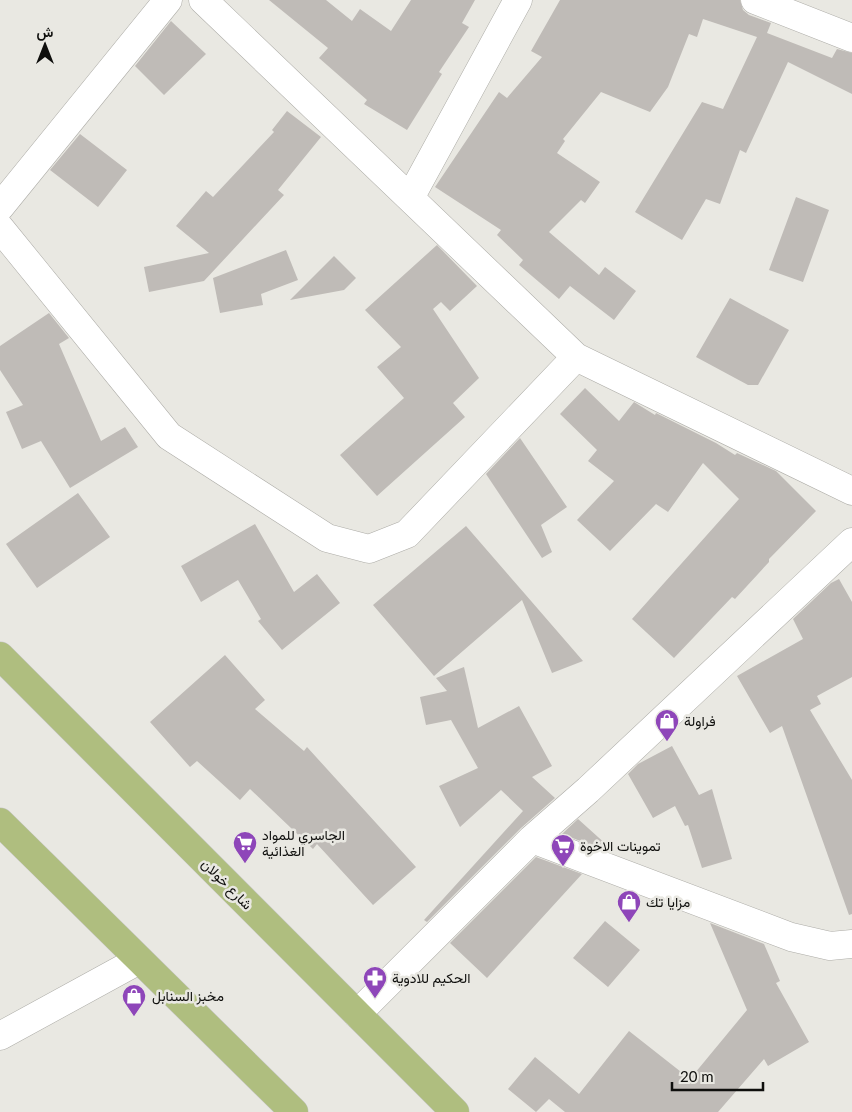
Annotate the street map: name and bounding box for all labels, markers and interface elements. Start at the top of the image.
north arrow [20,20,70,70]
text: ش [37,23,54,41]
shop icon: فراولة [654,708,680,742]
place label: فراولة [684,712,716,730]
place label: الجاسري للمواد الغذائية [262,826,345,859]
supermarket icon: الجاسري للمواد الغذائية [232,830,258,864]
supermarket icon: تموينات الاخوة [550,833,576,867]
place label: تموينات الاخوة [580,837,660,855]
street label: شارع خولان [196,855,256,915]
shop icon: مزايا تك [616,889,642,923]
place label: مزايا تك [646,893,690,911]
pharmacy icon: الحكيم للادوية [362,965,388,999]
place label: الحكيم للادوية [392,969,471,987]
shop icon: مخبز السنابل [121,983,147,1017]
place label: مخبز السنابل [152,987,224,1005]
scale bar [672,1060,763,1092]
text: 20 m [680,1067,714,1085]

